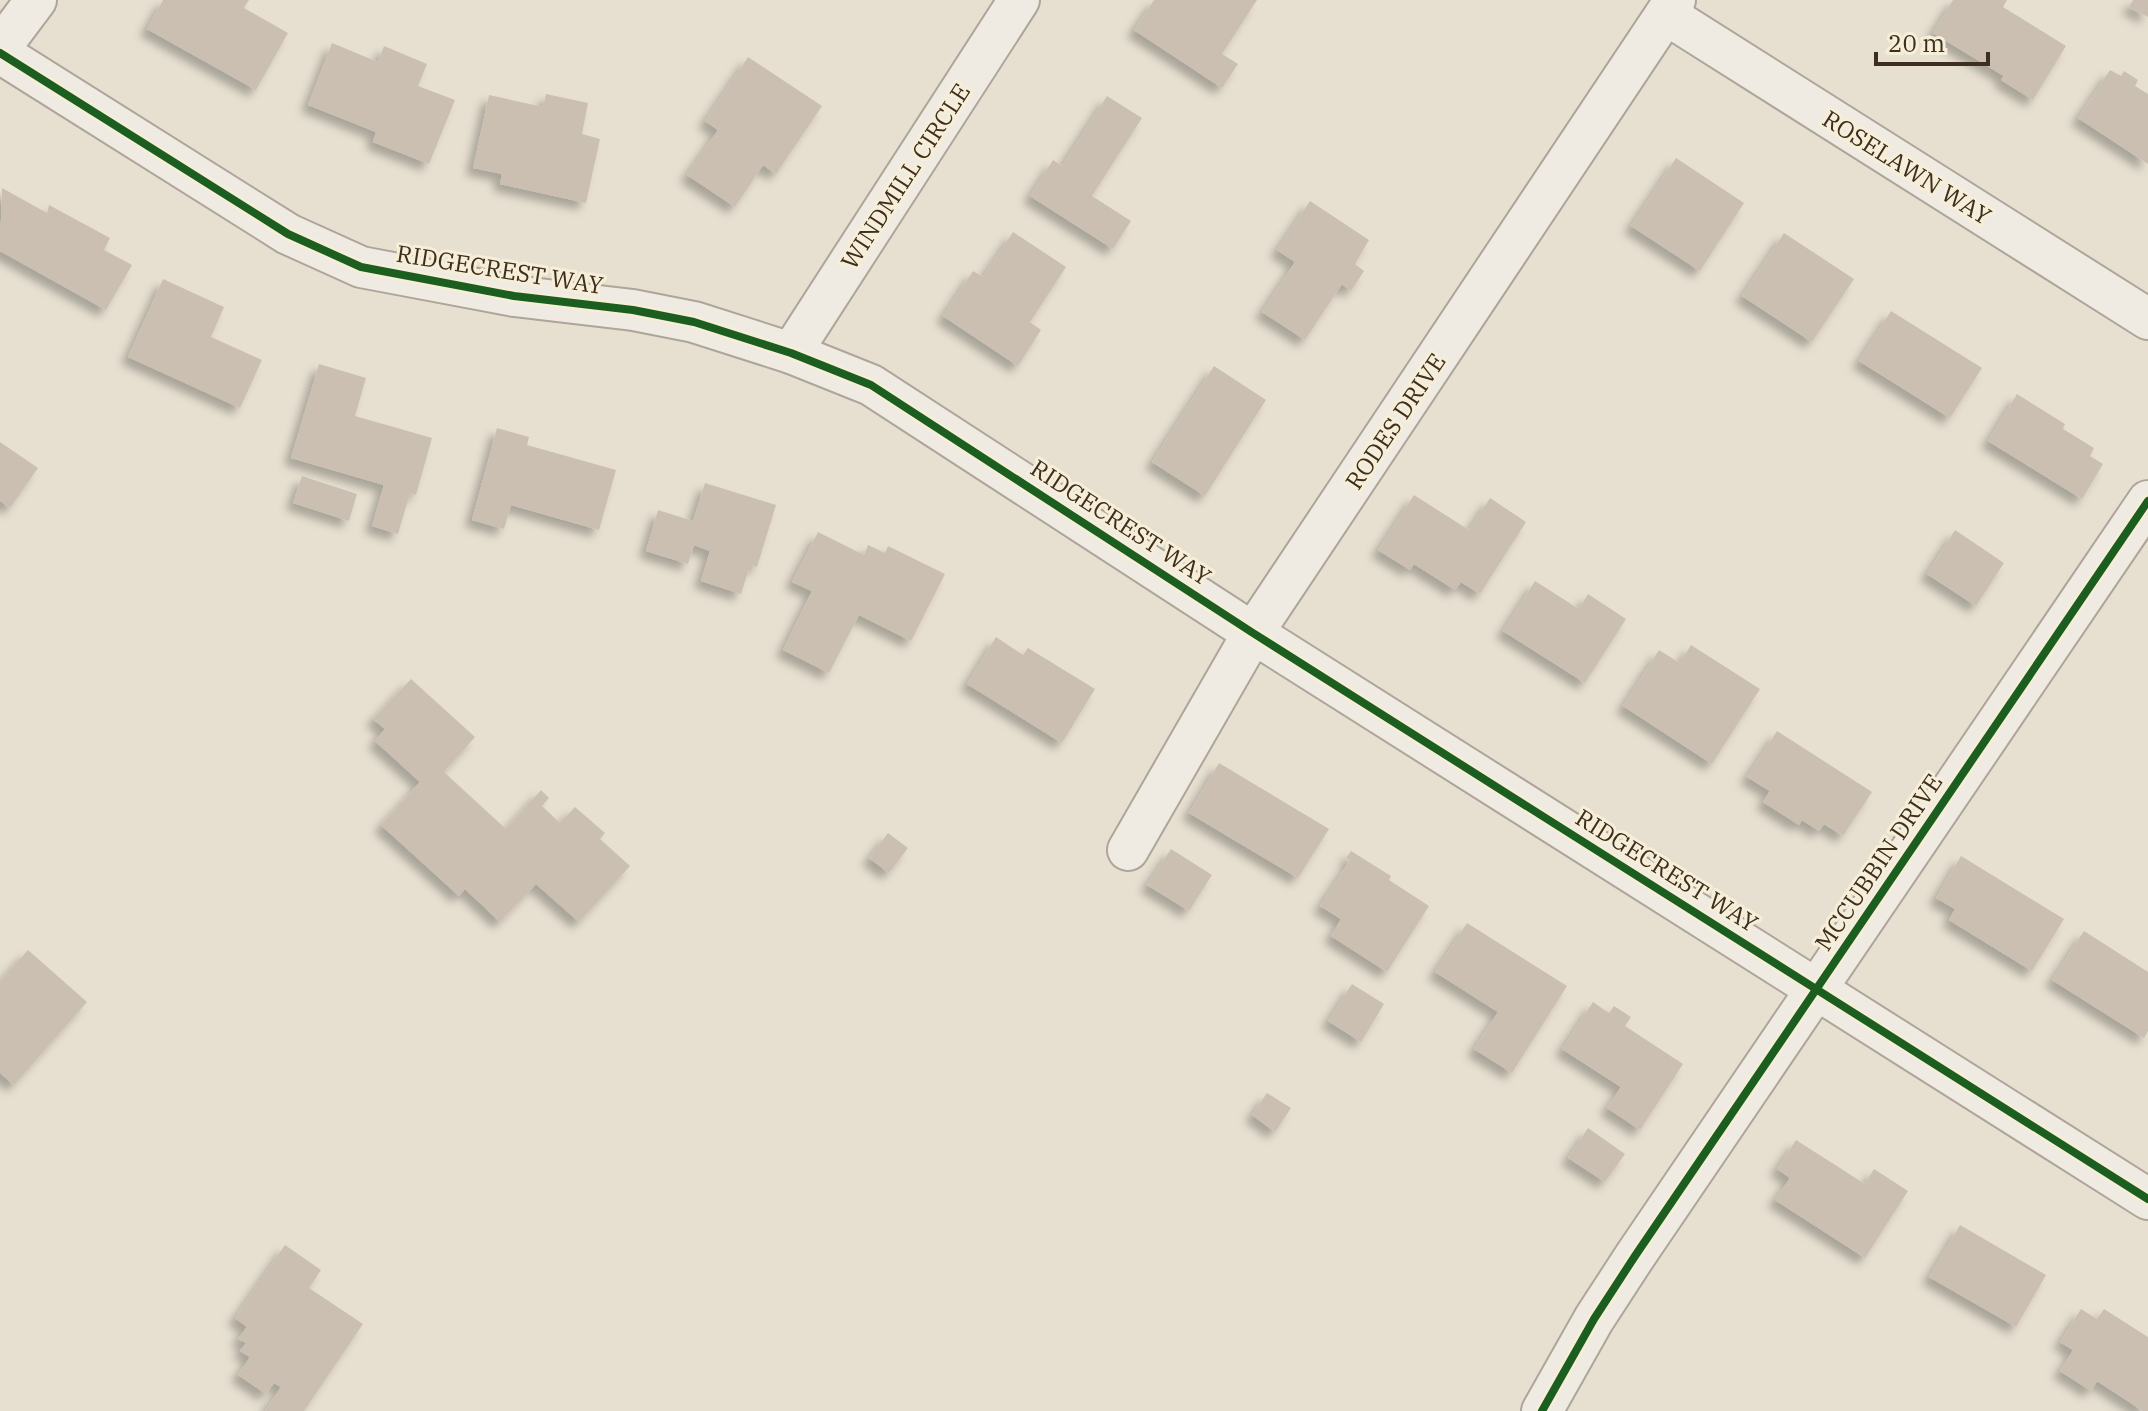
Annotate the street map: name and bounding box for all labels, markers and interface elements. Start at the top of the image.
scale bar [1876,16,1988,66]
text: 20 m [1888,27,1945,59]
street label: WINDMILL CIRCLE [833,77,977,275]
street label: ROSELAWN WAY [1817,102,1997,232]
street label: RIDGECREST WAY [394,237,606,301]
street label: RODES DRIVE [1338,347,1452,495]
street label: RIDGECREST WAY [1025,452,1217,592]
street label: MCCUBBIN DRIVE [1807,767,1949,957]
street label: RIDGECREST WAY [1570,801,1764,939]

